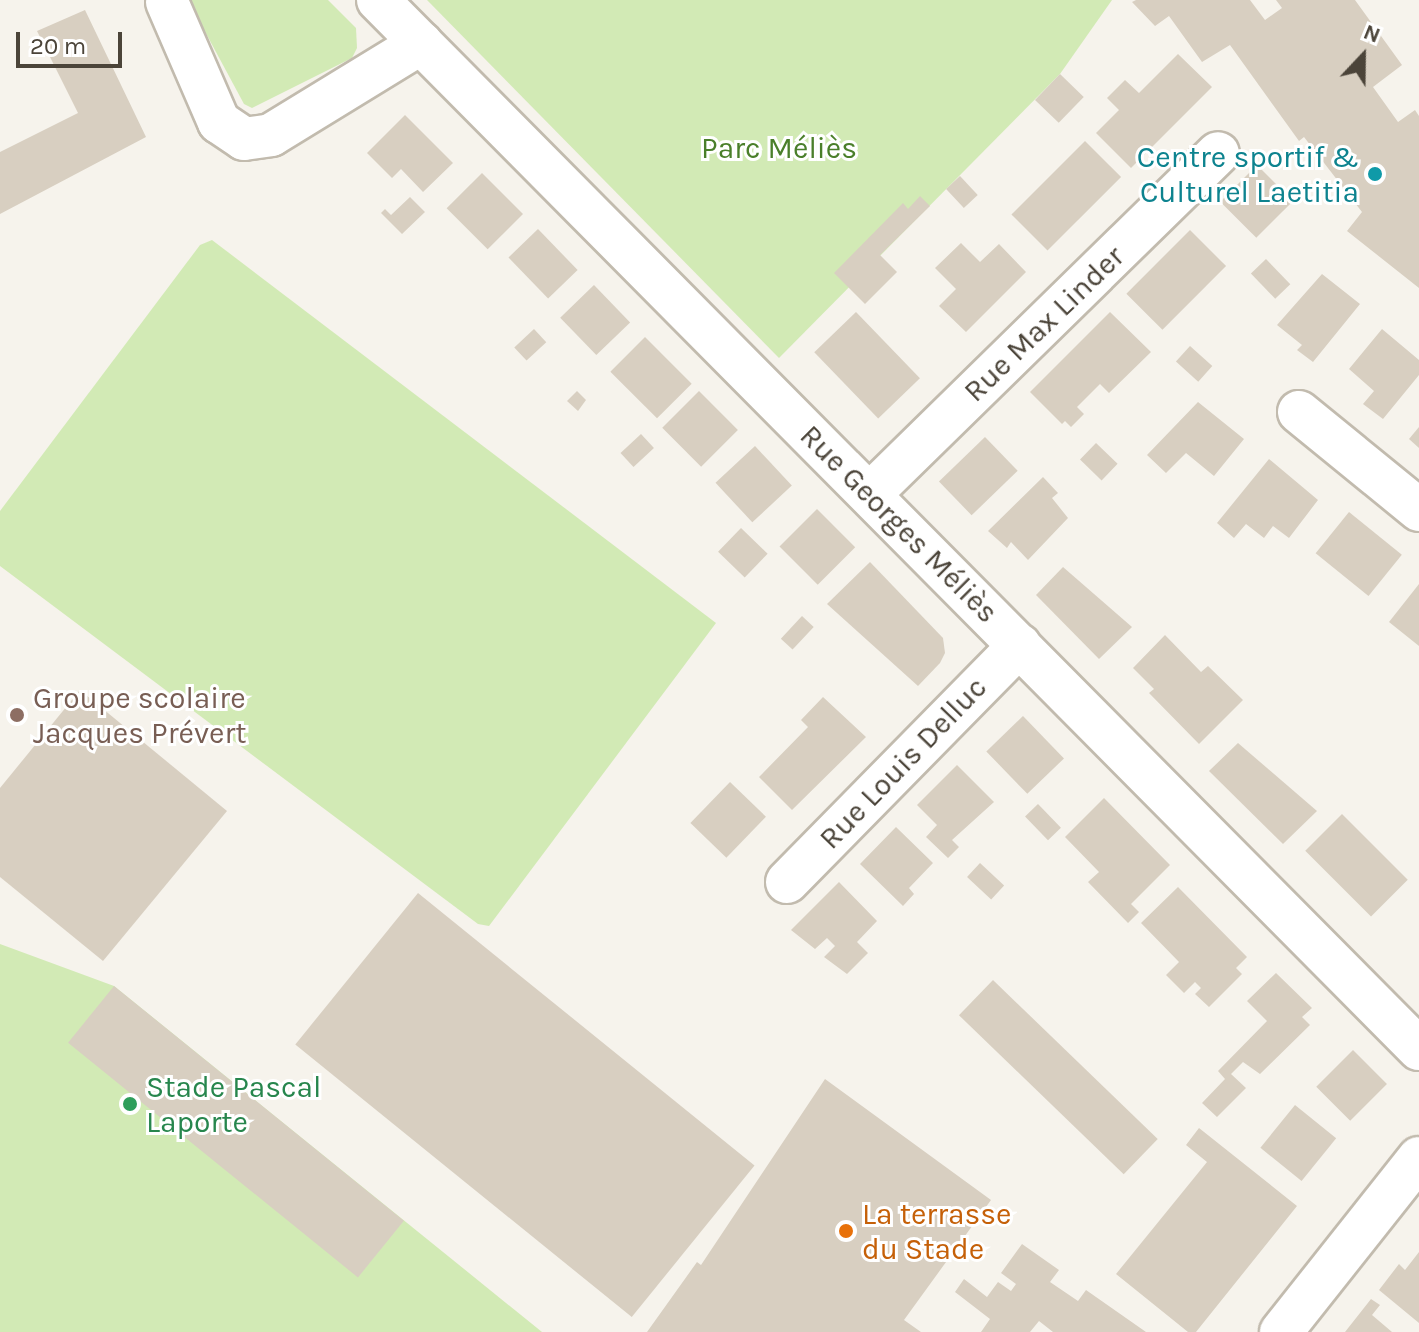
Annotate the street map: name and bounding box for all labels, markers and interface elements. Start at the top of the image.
scale bar [20,16,126,66]
north arrow [1323,16,1403,96]
text: N [1360,19,1384,49]
text: 20 m [30,32,86,60]
park label: Parc Méliès [701,130,857,166]
place label: Centre sportif & Culturel Laetitia [1137,139,1359,210]
marker: Centre sportif & Culturel Laetitia [1366,165,1384,183]
street label: Rue Max Linder [956,239,1132,409]
street label: Rue Georges Méliès [793,418,1005,630]
street label: Rue Louis Delluc [812,670,994,856]
place label: Groupe scolaire Jacques Prévert [33,680,247,750]
marker: Groupe scolaire Jacques Prévert [8,706,26,724]
place label: Stade Pascal Laporte [146,1069,322,1140]
marker: Stade Pascal Laporte [121,1095,139,1113]
place label: La terrasse du Stade [862,1196,1011,1266]
marker: La terrasse du Stade [837,1222,855,1240]

